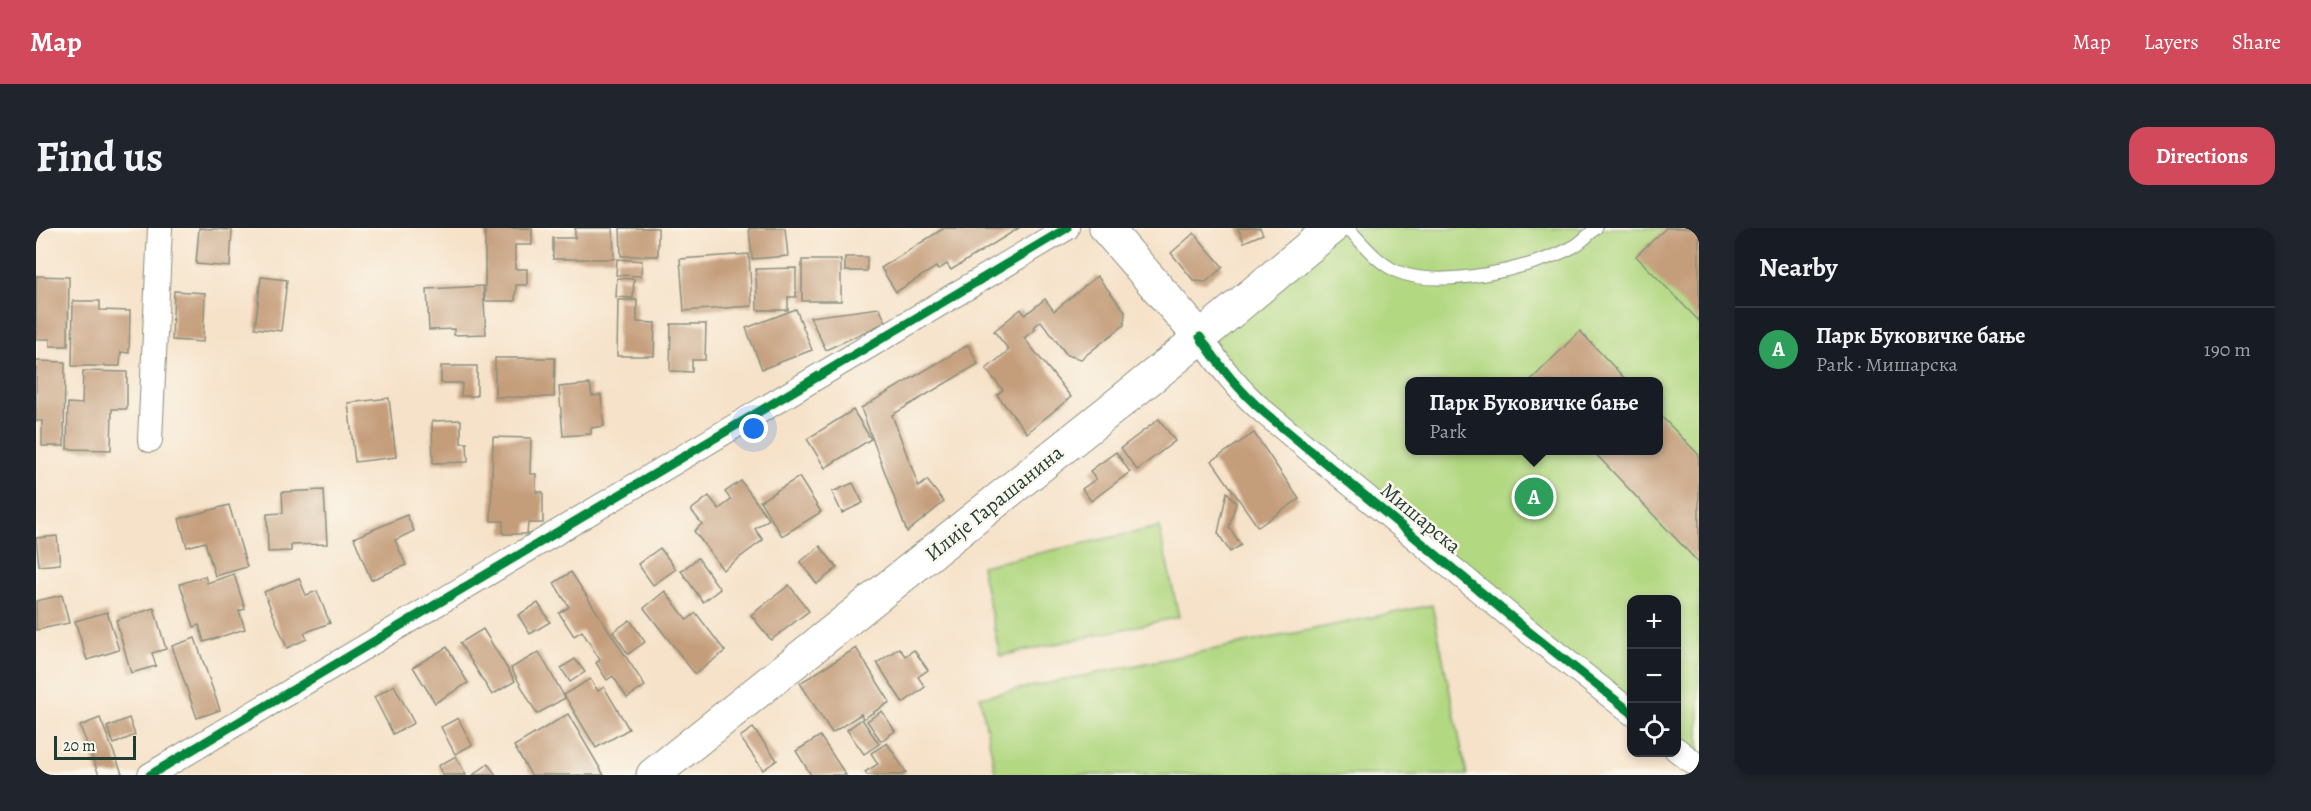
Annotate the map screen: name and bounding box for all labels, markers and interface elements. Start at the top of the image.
text: Map [30,23,82,61]
text: Map [2072,28,2111,56]
text: Layers [2144,28,2199,56]
text: Share [2232,28,2281,56]
button: Directions [2129,127,2275,185]
text: Find us [36,128,163,185]
text: Nearby [1759,250,1838,285]
text: Парк Буковичке бање [1816,321,2025,351]
text: A [1772,336,1785,363]
text: 190 m [2204,336,2251,363]
text: Park · Мишарска [1816,351,1958,378]
popup [1405,377,1663,455]
text: Парк Буковичке бање [1429,388,1639,418]
your location [739,414,768,443]
text: Park [1429,418,1467,445]
street label: Илије Гарашанина [919,438,1069,567]
pin: A [1514,474,1554,520]
street label: Мишарска [1375,476,1467,560]
map controls [1627,595,1681,757]
button: + [1627,595,1681,649]
button: − [1627,649,1681,703]
button: locate [1627,703,1681,757]
scale bar [54,733,136,760]
text: 20 m [63,735,96,757]

